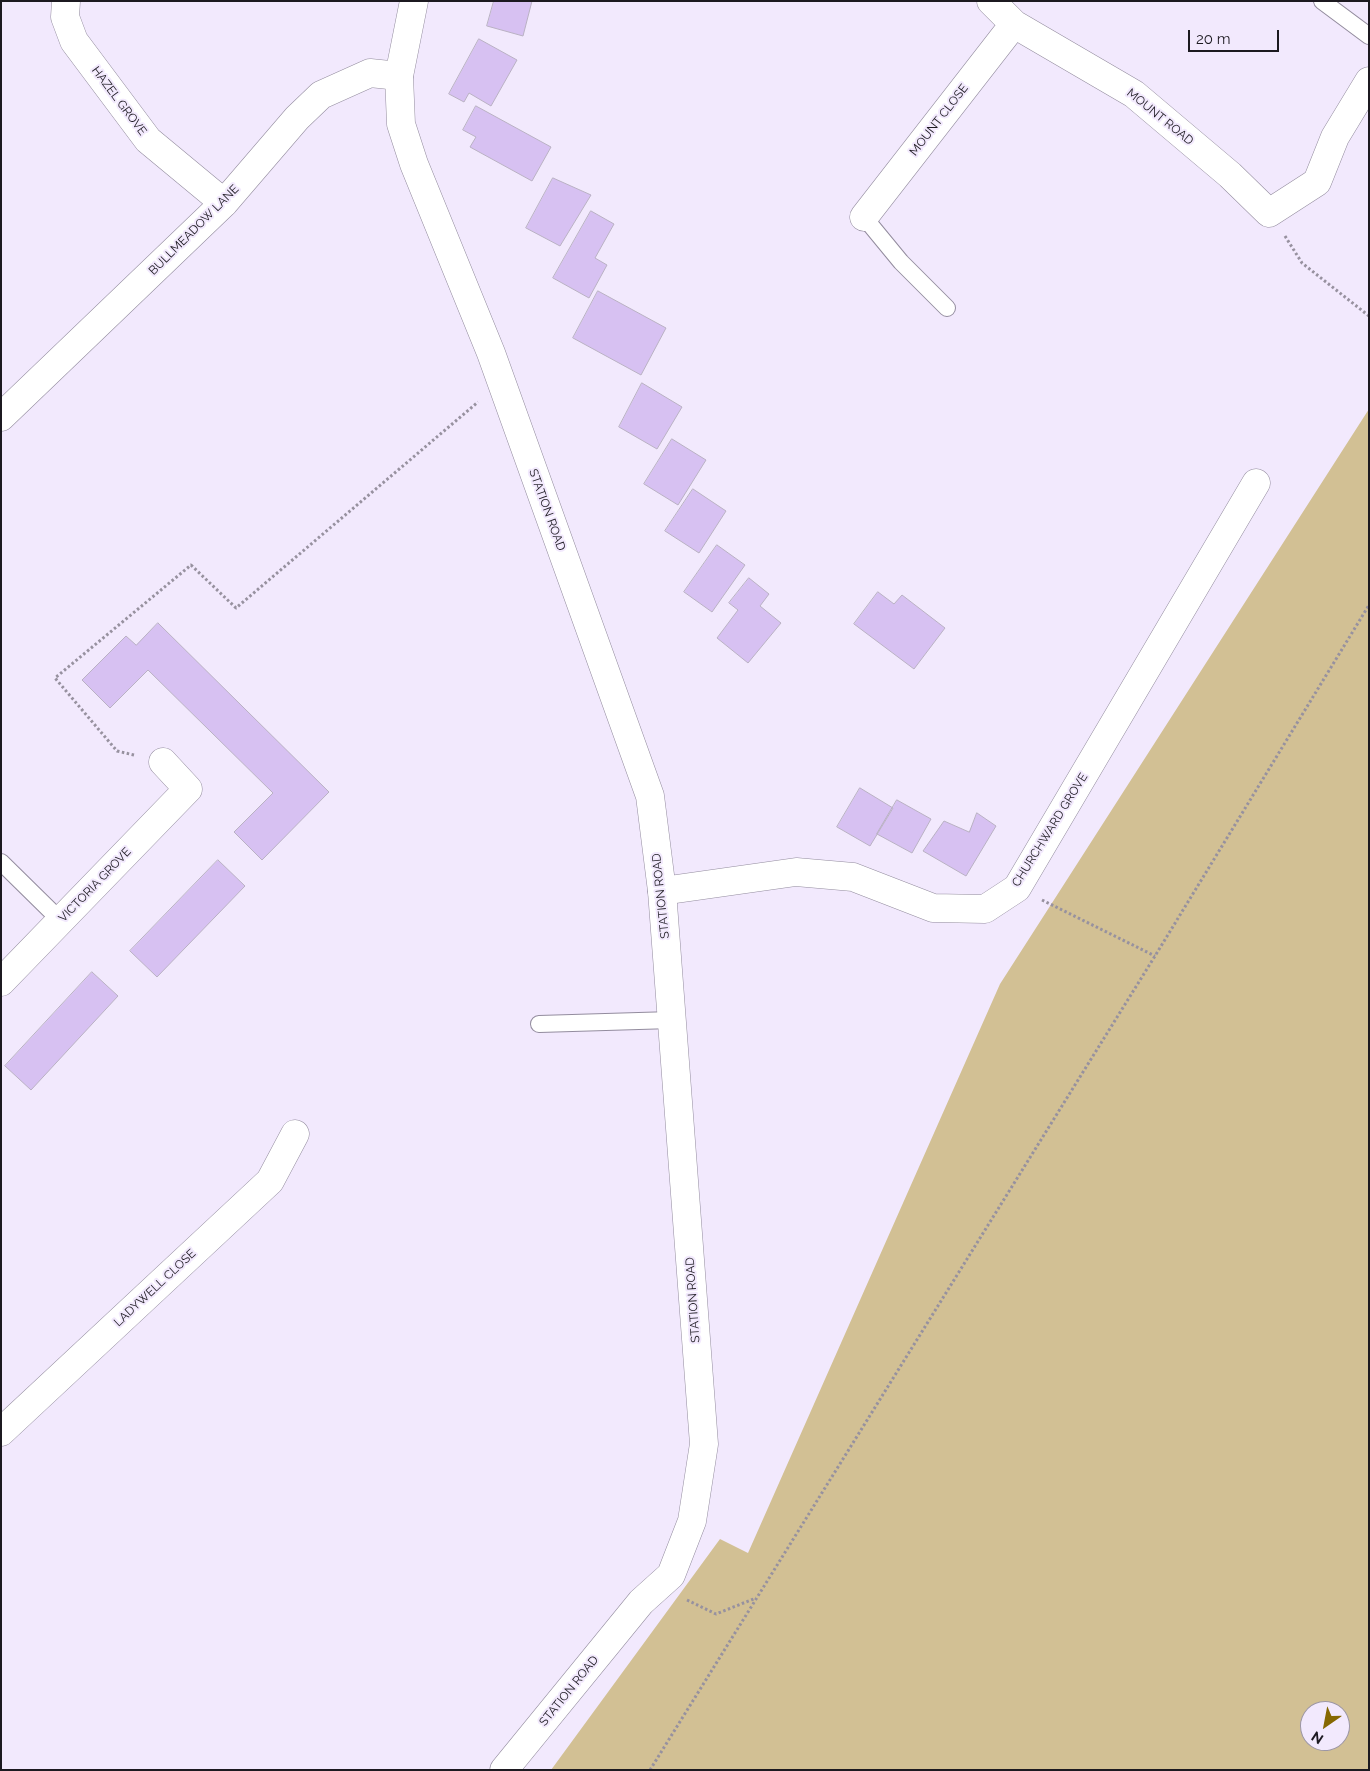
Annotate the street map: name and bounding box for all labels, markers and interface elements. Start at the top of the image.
scale bar [1190,20,1281,52]
text: 20 m [1196,30,1231,48]
street label: HAZEL GROVE [88,64,150,138]
street label: MOUNT CLOSE [907,81,971,159]
street label: MOUNT ROAD [1124,86,1196,148]
street label: BULLMEADOW LANE [146,182,242,278]
street label: STATION ROAD [526,467,568,553]
street label: CHURCHWARD GROVE [1009,771,1091,889]
street label: VICTORIA GROVE [56,845,134,925]
street label: STATION ROAD [649,853,673,939]
street label: LADYWELL CLOSE [111,1246,199,1330]
street label: STATION ROAD [683,1257,703,1343]
street label: STATION ROAD [536,1653,602,1729]
north arrow [1300,1701,1350,1751]
text: N [1309,1728,1326,1747]

